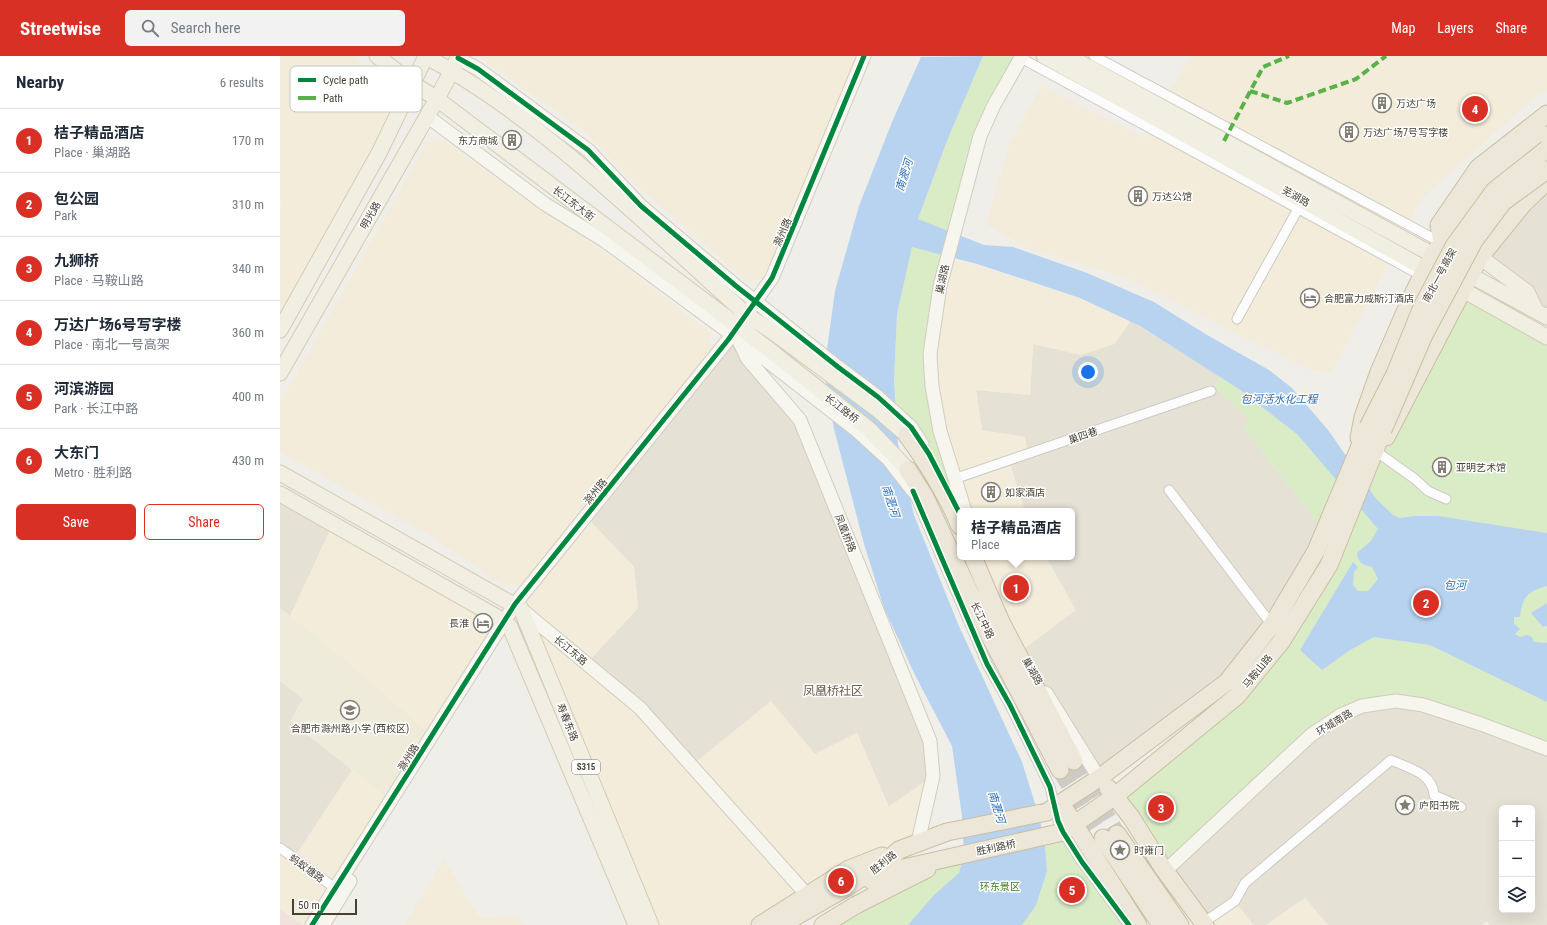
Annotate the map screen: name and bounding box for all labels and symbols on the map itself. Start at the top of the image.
legend [290,66,422,112]
text: Cycle path [323,74,368,87]
text: Path [323,92,343,105]
building icon: 万达广场 [1371,92,1393,114]
pin: 4 [1462,94,1488,124]
place label: 万达广场 [1396,98,1436,109]
building icon: 万达广场7号写字楼 [1338,121,1360,143]
place label: 万达广场7号写字楼 [1363,127,1448,138]
building icon: 东方商城 [501,129,523,151]
place label: 东方商城 [458,135,498,146]
water label: 南淝河 [893,156,916,193]
street label: 长江东大街 [550,184,597,223]
street label: 芜湖路 [1280,184,1312,209]
building icon: 万达公馆 [1127,185,1149,207]
place label: 万达公馆 [1152,191,1192,202]
street label: 明光路 [358,200,383,231]
street label: 滁州路 [772,216,793,248]
street label: 南北一号高架 [1421,246,1458,304]
street label: 巢湖路 [934,263,951,295]
hotel icon: 合肥富力威斯汀酒店 [1299,287,1321,309]
place label: 合肥富力威斯汀酒店 [1324,293,1414,304]
your location [1078,362,1098,382]
street label: 长江路桥 [823,392,861,425]
water label: 包河活水化工程 [1241,393,1319,406]
street label: 巢四巷 [1067,425,1099,446]
building icon: 亚明艺术馆 [1431,456,1453,478]
place label: 亚明艺术馆 [1456,462,1506,473]
street label: 滁州路 [582,476,609,506]
building icon: 如家酒店 [980,481,1002,503]
water label: 南淝河 [879,483,902,521]
place label: 如家酒店 [1005,487,1045,498]
street label: 凤凰桥路 [833,513,858,554]
pin: 1 [1003,573,1029,603]
water label: 包河 [1444,579,1468,592]
pin: 2 [1413,588,1439,618]
street label: 长江中路 [969,600,996,641]
hotel icon: 長淮 [472,612,494,634]
place label: 長淮 [449,618,469,629]
street label: 长江东路 [552,633,590,667]
street label: 马鞍山路 [1241,652,1274,690]
street label: 巢湖路 [1020,656,1045,687]
district label: 凤凰桥社区 [803,684,863,698]
school or university icon: 合肥市滁州路小学 (西校区) [339,699,361,721]
street label: 寿春东路 [555,702,580,743]
street label: 环城南路 [1314,707,1354,737]
place label: 合肥市滁州路小学 (西校区) [291,723,409,735]
street label: 滁州路 [396,742,421,773]
road number: S315 [572,760,600,774]
water label: 南淝河 [985,789,1008,827]
pin: 3 [1148,793,1174,823]
place icon: 庐阳书院 [1394,794,1416,816]
place label: 庐阳书院 [1419,800,1459,811]
street label: 胜利路桥 [975,838,1017,857]
place icon: 时雍门 [1109,839,1131,861]
place label: 时雍门 [1134,845,1164,856]
street label: 胜利路 [868,849,899,876]
street label: 蚂蚁塘路 [287,852,326,885]
pin: 6 [828,866,854,896]
pin: 5 [1059,875,1085,905]
park label: 环东景区 [980,881,1020,892]
scale bar [292,897,357,916]

